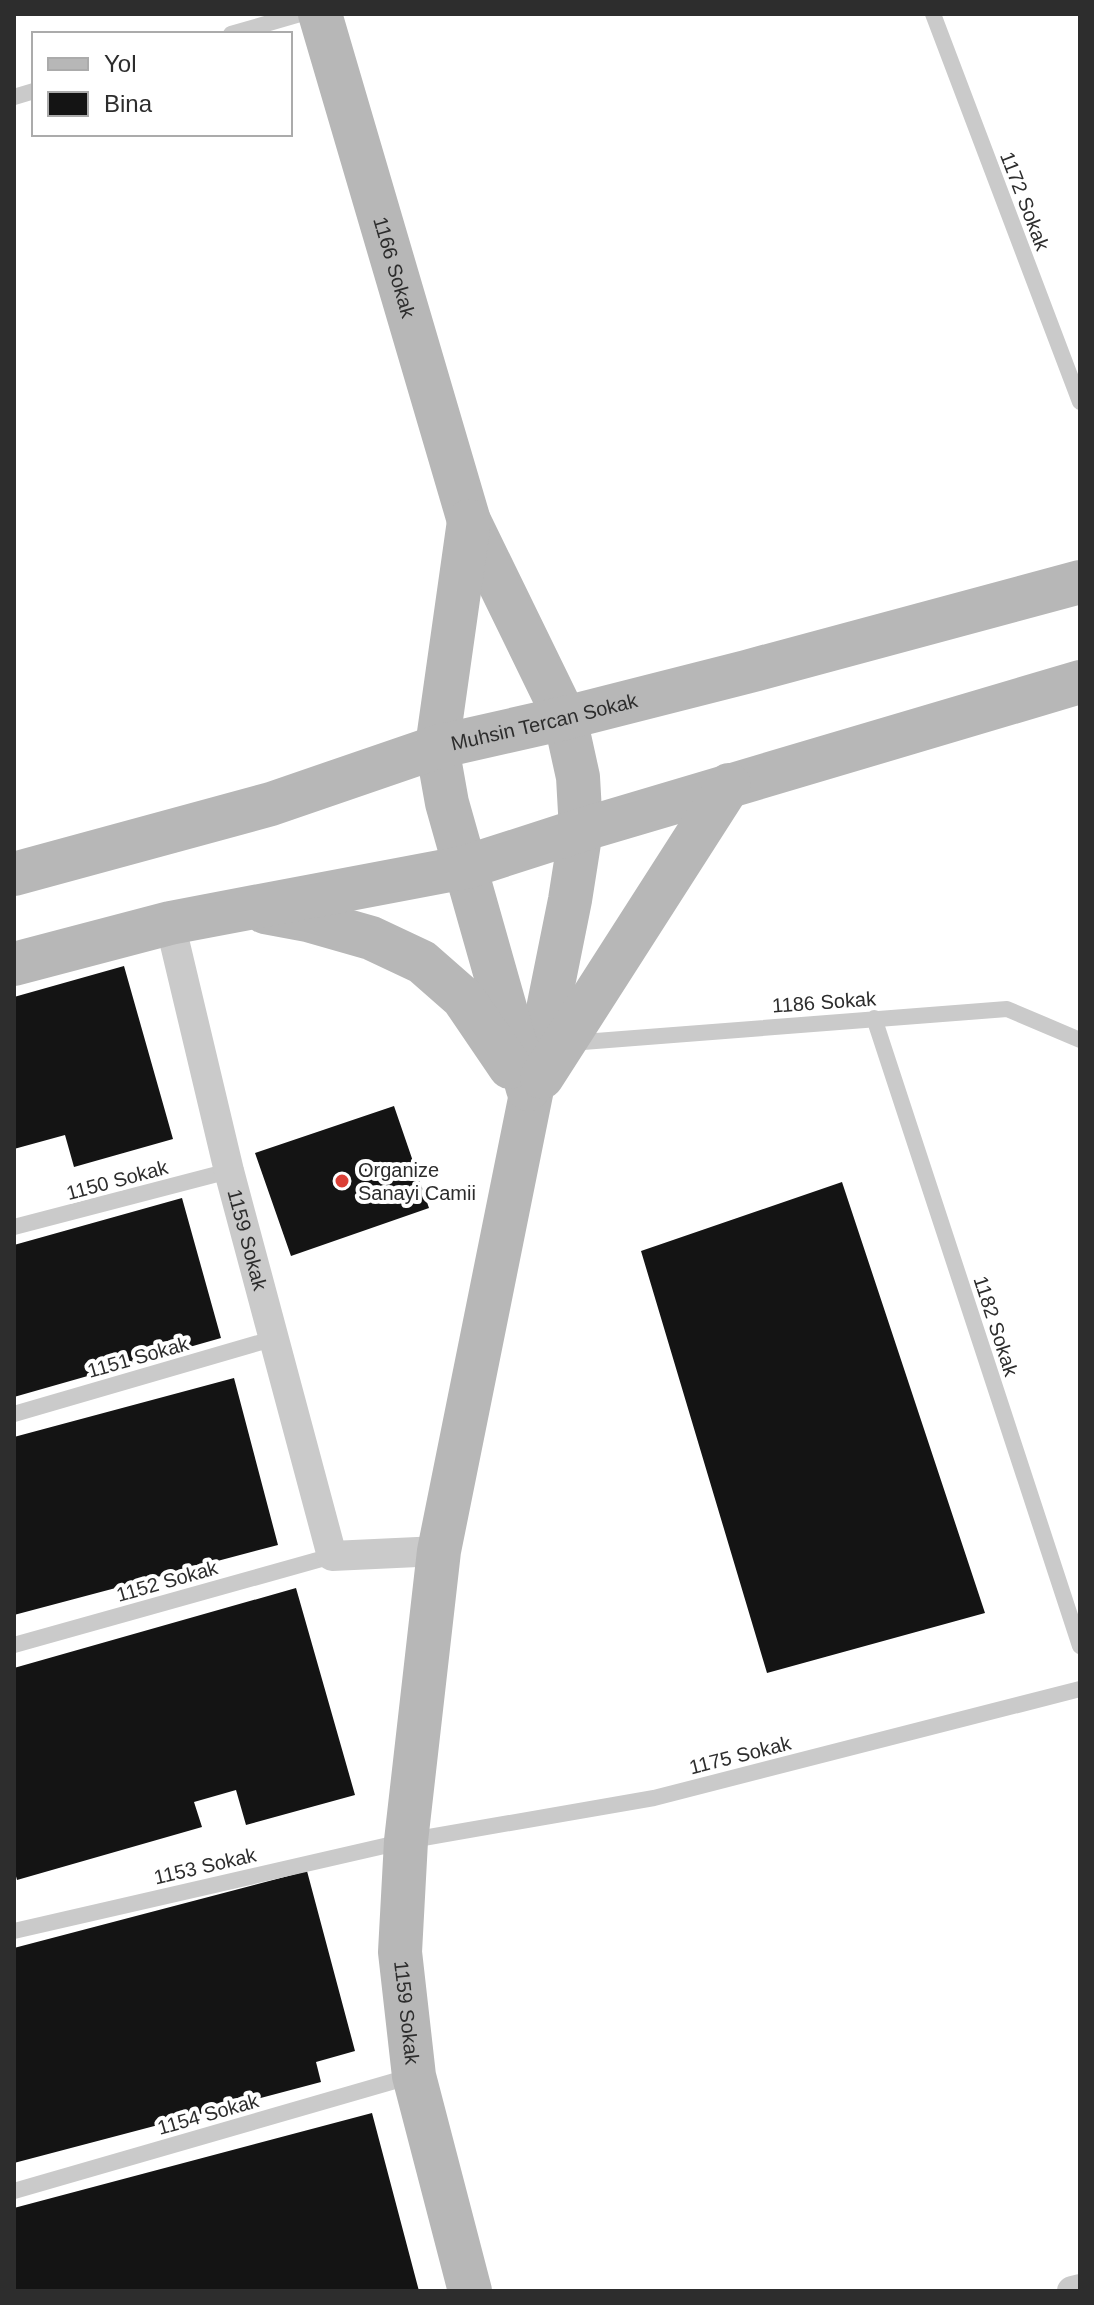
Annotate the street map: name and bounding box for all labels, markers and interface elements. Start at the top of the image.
legend [32,32,292,136]
text: Yol [104,50,136,77]
text: Bina [104,90,153,117]
street label: 1172 Sokak [996,148,1054,254]
street label: 1166 Sokak [369,214,420,321]
street label: Muhsin Tercan Sokak [449,689,641,754]
street label: 1186 Sokak [771,987,878,1017]
street label: 1150 Sokak [64,1156,171,1204]
place label: Organize Sanayi Camii [358,1159,476,1204]
marker: Organize Sanayi Camii [333,1172,351,1190]
street label: 1159 Sokak [223,1187,272,1294]
street label: 1182 Sokak [969,1273,1023,1380]
street label: 1151 Sokak [85,1332,192,1382]
street label: 1152 Sokak [114,1556,221,1606]
street label: 1175 Sokak [687,1731,794,1778]
street label: 1153 Sokak [152,1843,259,1888]
street label: 1159 Sokak [390,1960,424,2067]
street label: 1154 Sokak [155,2089,262,2139]

